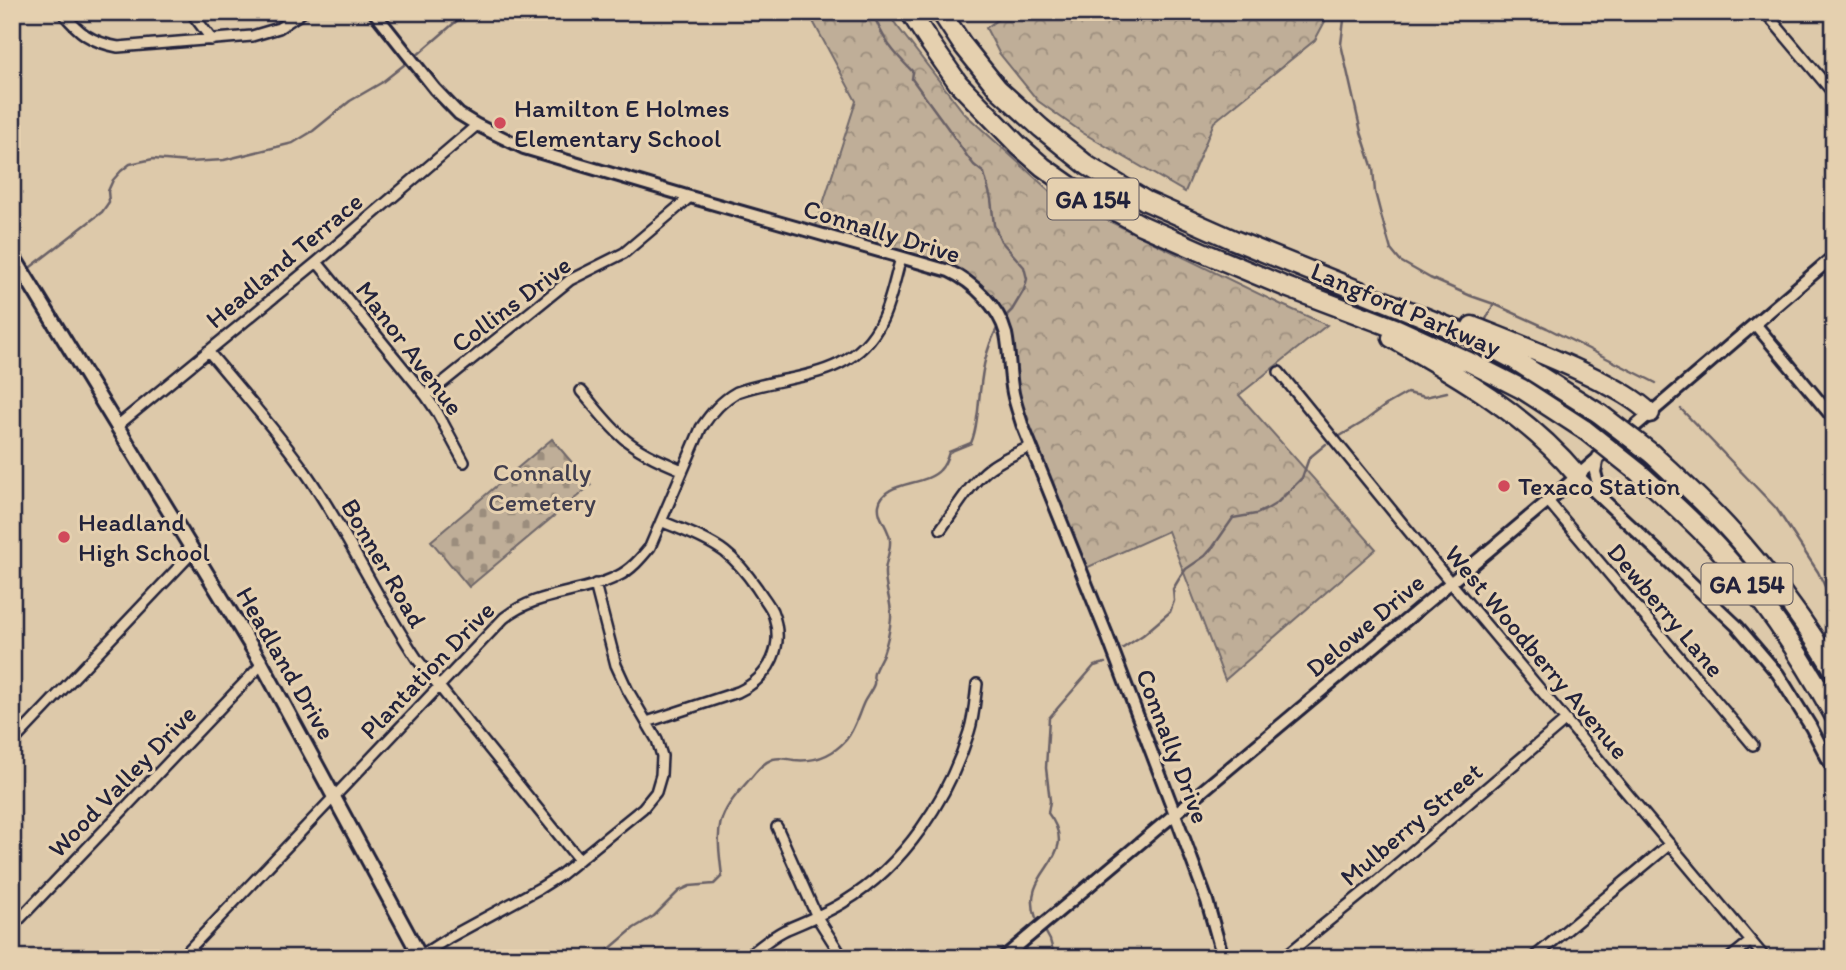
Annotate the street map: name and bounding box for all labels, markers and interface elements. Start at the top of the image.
place label: Hamilton E Holmes Elementary School [514,92,730,154]
marker: Hamilton E Holmes Elementary School [492,115,508,131]
road number: GA 154 [1048,178,1138,219]
street label: Headland Terrace [199,185,369,335]
street label: Connally Drive [800,192,964,270]
street label: Collins Drive [445,249,577,359]
street label: Langford Parkway [1306,255,1506,363]
street label: Manor Avenue [349,274,471,422]
park label: Connally Cemetery [488,456,596,518]
place label: Texaco Station [1518,470,1680,502]
marker: Texaco Station [1496,478,1512,494]
street label: Bonner Road [334,493,434,634]
place label: Headland High School [78,506,210,568]
marker: Headland High School [56,529,72,545]
street label: Dewberry Lane [1601,536,1731,684]
street label: West Woodberry Avenue [1438,538,1636,766]
road number: GA 154 [1702,564,1792,604]
street label: Delowe Drive [1299,566,1431,684]
street label: Headland Drive [229,581,343,745]
street label: Plantation Drive [353,594,501,746]
street label: Connally Drive [1129,664,1217,828]
street label: Wood Valley Drive [41,698,203,864]
street label: Mulberry Street [1333,755,1489,893]

